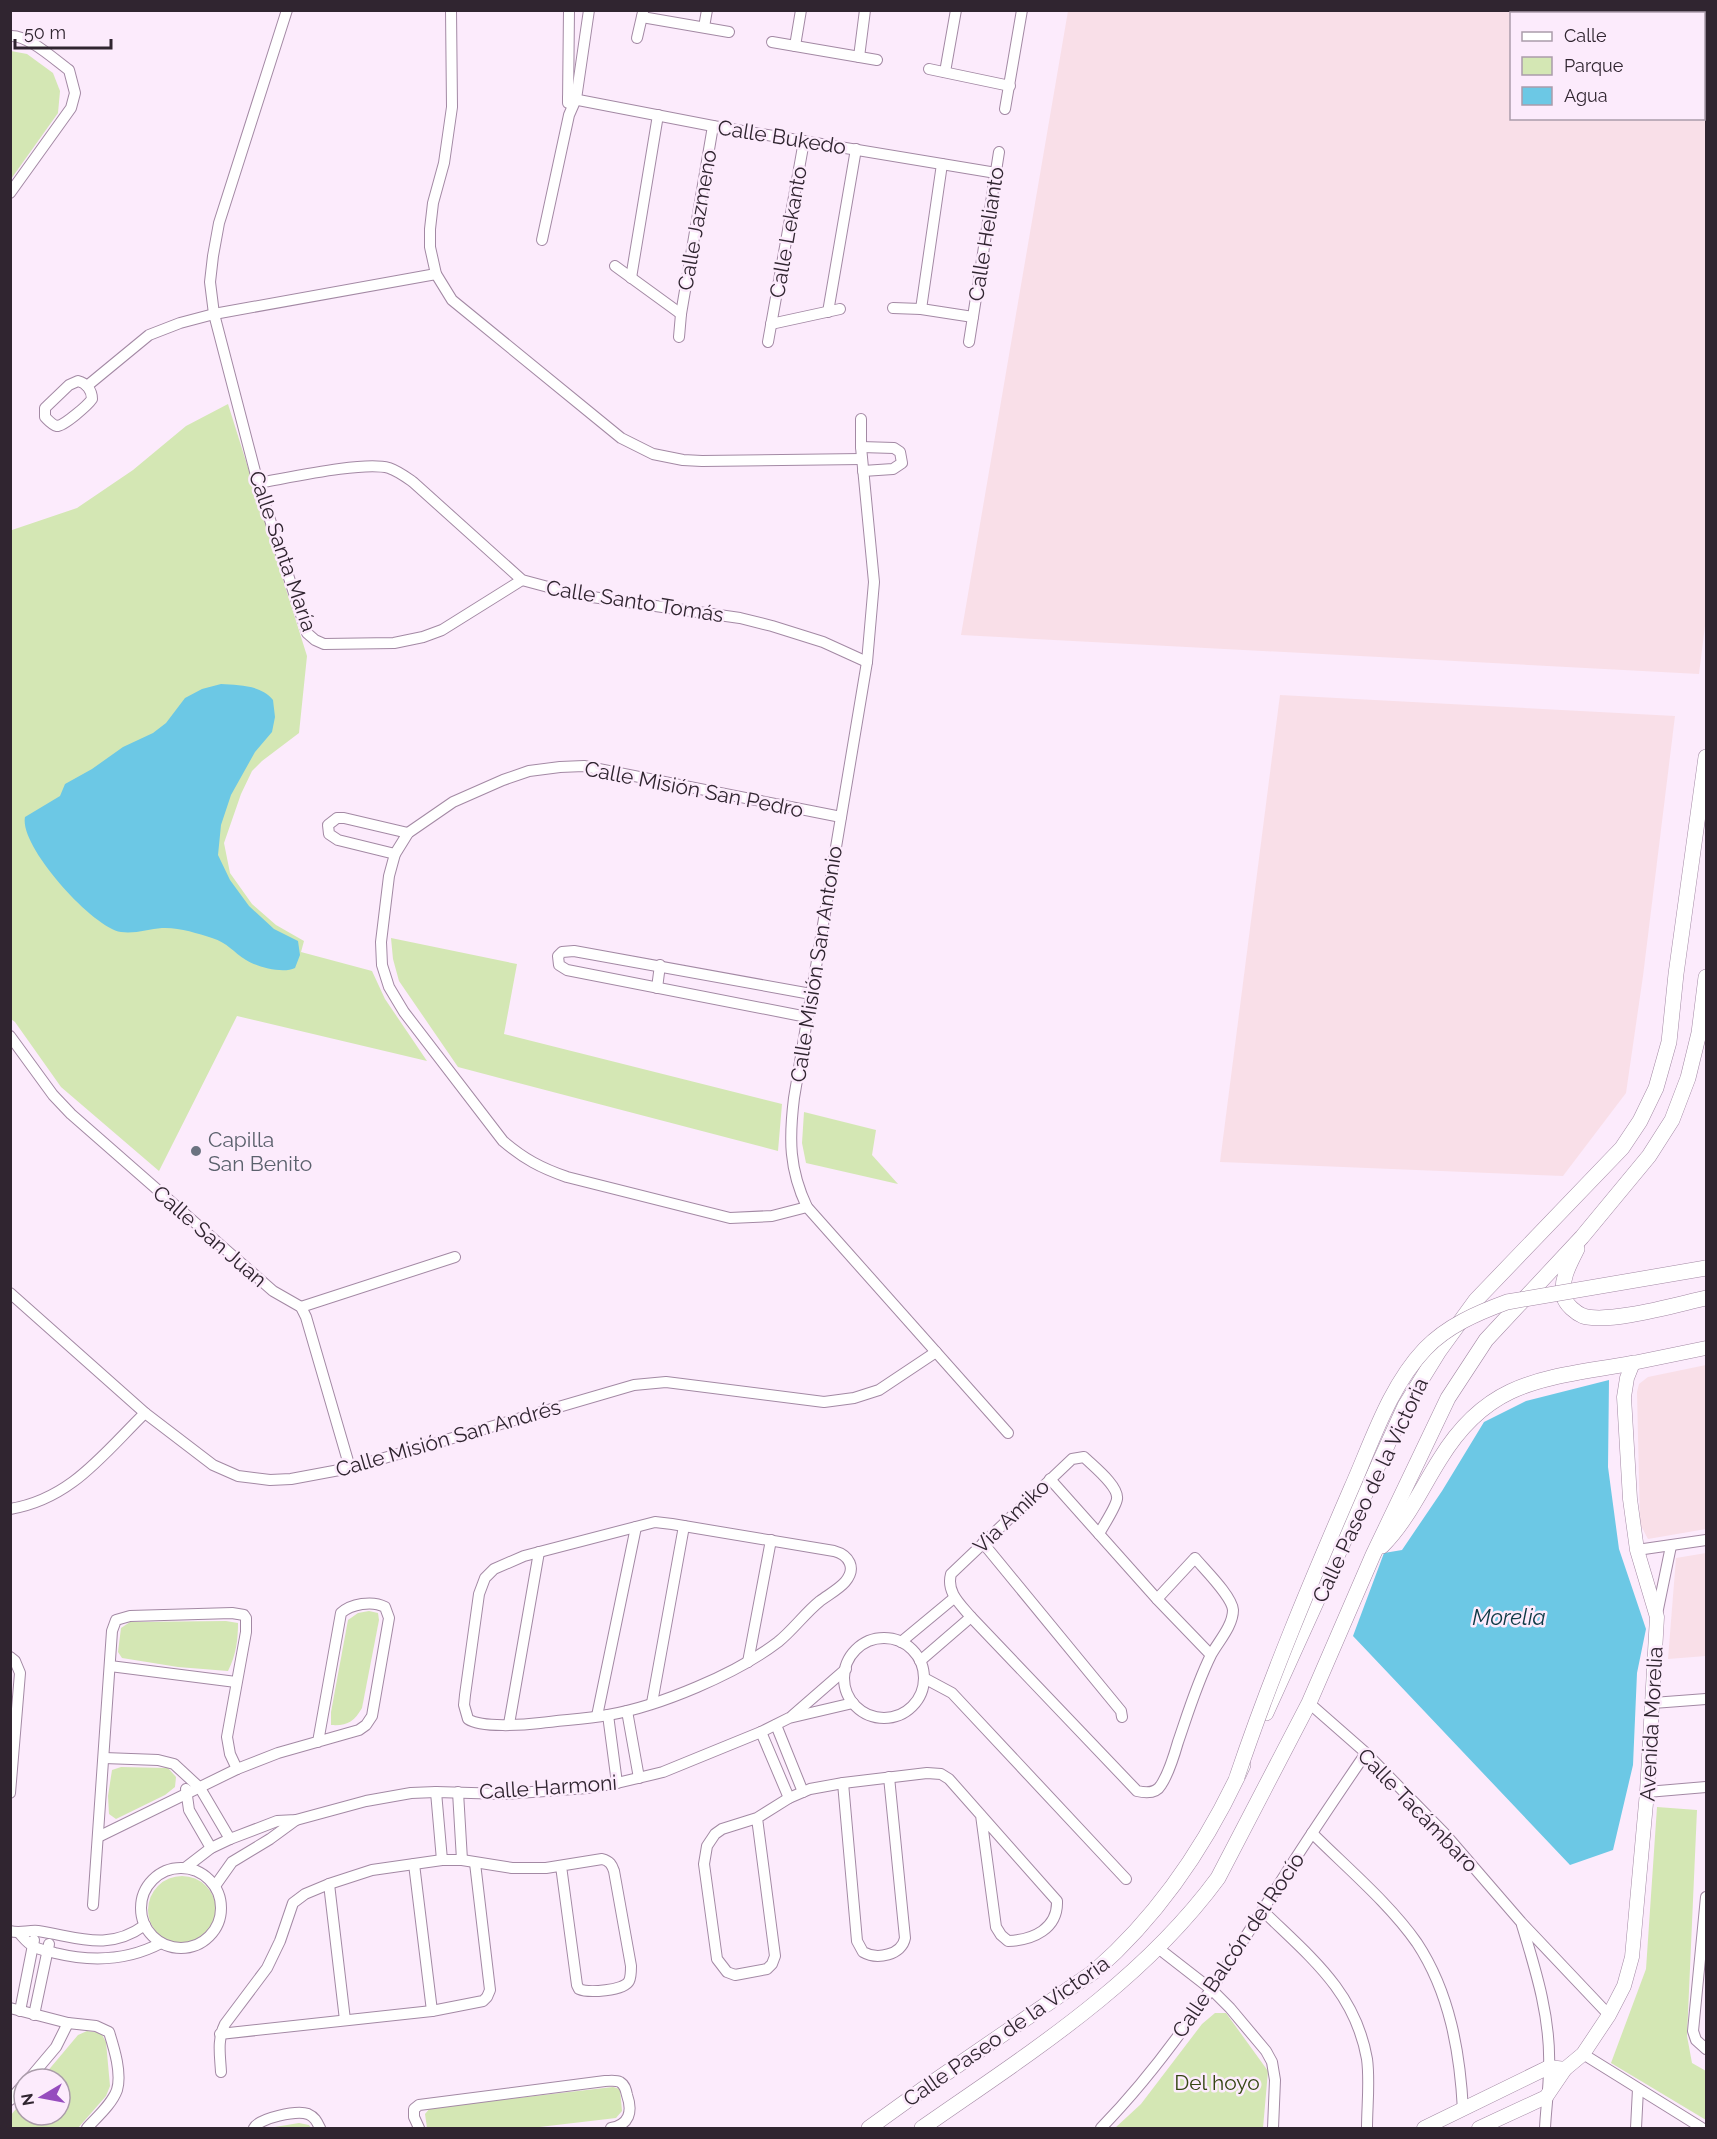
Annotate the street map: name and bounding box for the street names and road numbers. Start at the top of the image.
street label: Calle Bukedo [716,114,848,160]
street label: Calle Jazmeno [672,148,722,292]
street label: Calle Lekanto [764,164,812,300]
street label: Calle Helianto [963,165,1009,303]
street label: Calle Santa María [244,467,322,635]
street label: Calle Santo Tomás [545,575,725,627]
street label: Calle Misión San Pedro [582,756,806,822]
street label: Calle Misión San Antonio [785,844,847,1084]
street label: Calle San Juan [148,1180,272,1292]
street label: Calle Paseo de la Victoria [1307,1374,1433,1606]
street label: Calle Misión San Andrés [333,1394,563,1482]
street label: Via Amiko [968,1474,1054,1558]
street label: Avenida Morelia [1634,1646,1668,1802]
street label: Calle Tacámbaro [1353,1743,1483,1877]
street label: Calle Harmoni [478,1770,618,1804]
street label: Calle Balcón del Rocío [1167,1848,1309,2042]
street label: Calle Paseo de la Victoria [898,1950,1114,2112]

